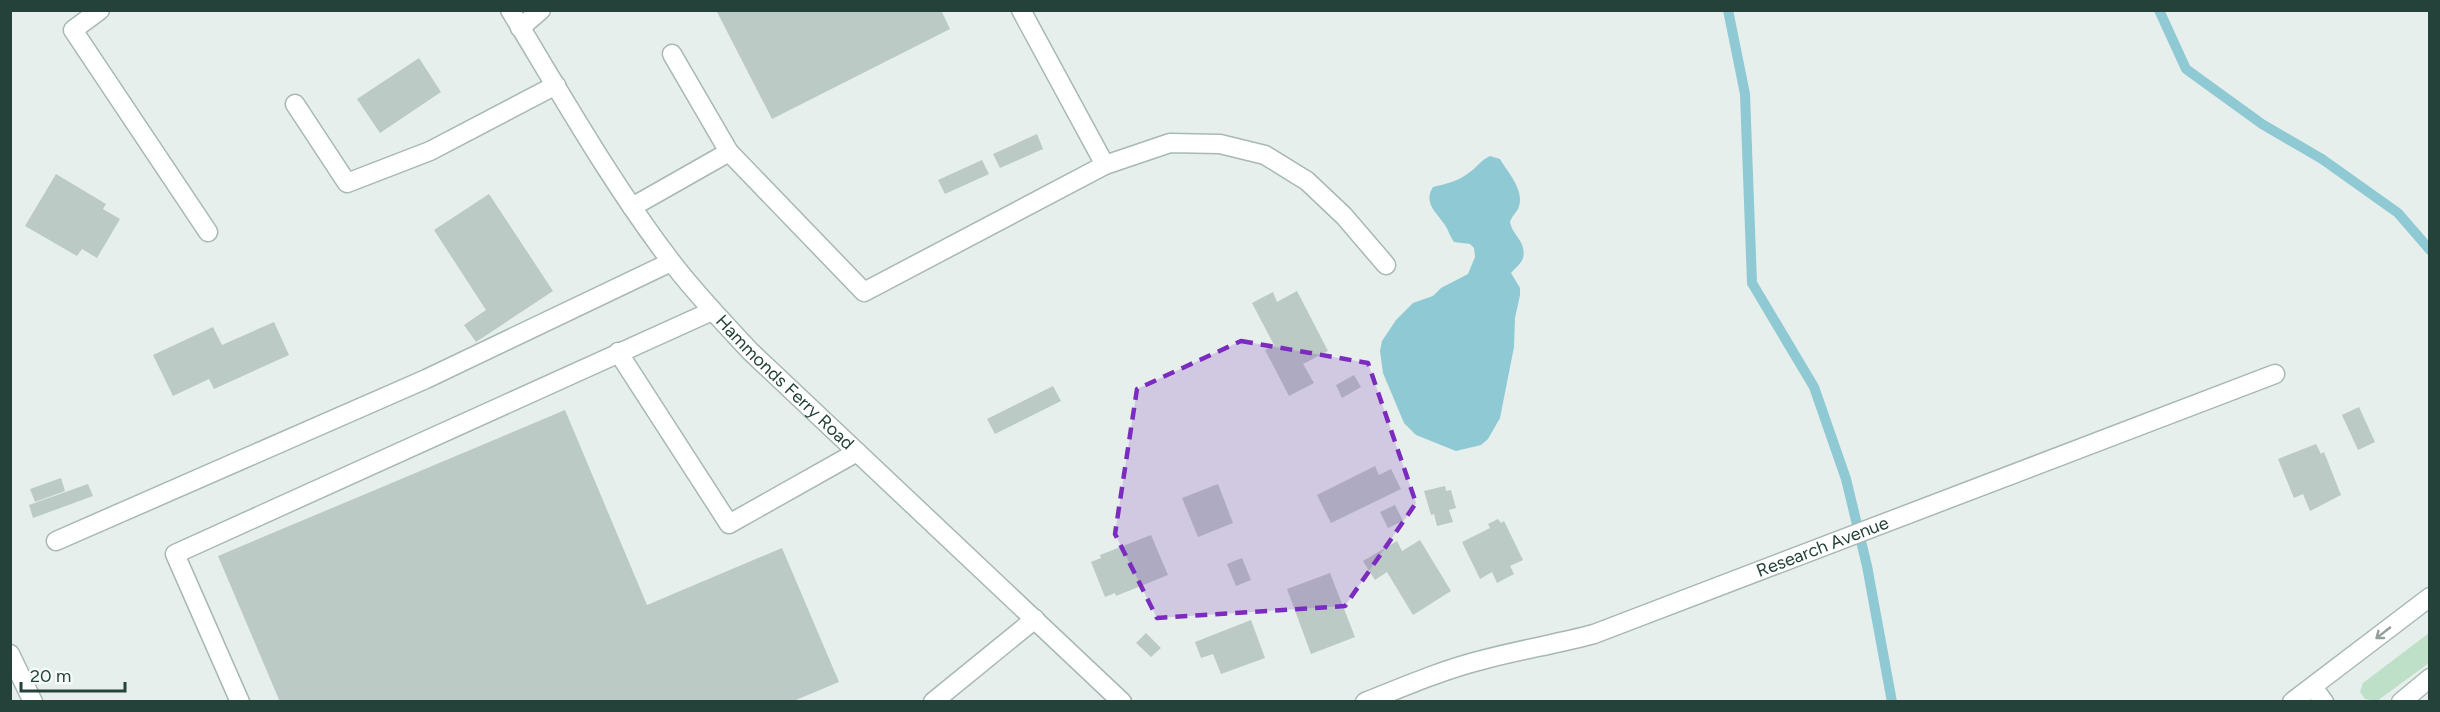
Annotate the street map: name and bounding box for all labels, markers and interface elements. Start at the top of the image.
street label: Hammonds Ferry Road [711,310,859,454]
street label: Research Avenue [1753,511,1892,582]
one-way arrow [2375,626,2391,639]
scale bar [21,655,124,693]
text: 20 m [30,665,71,687]

